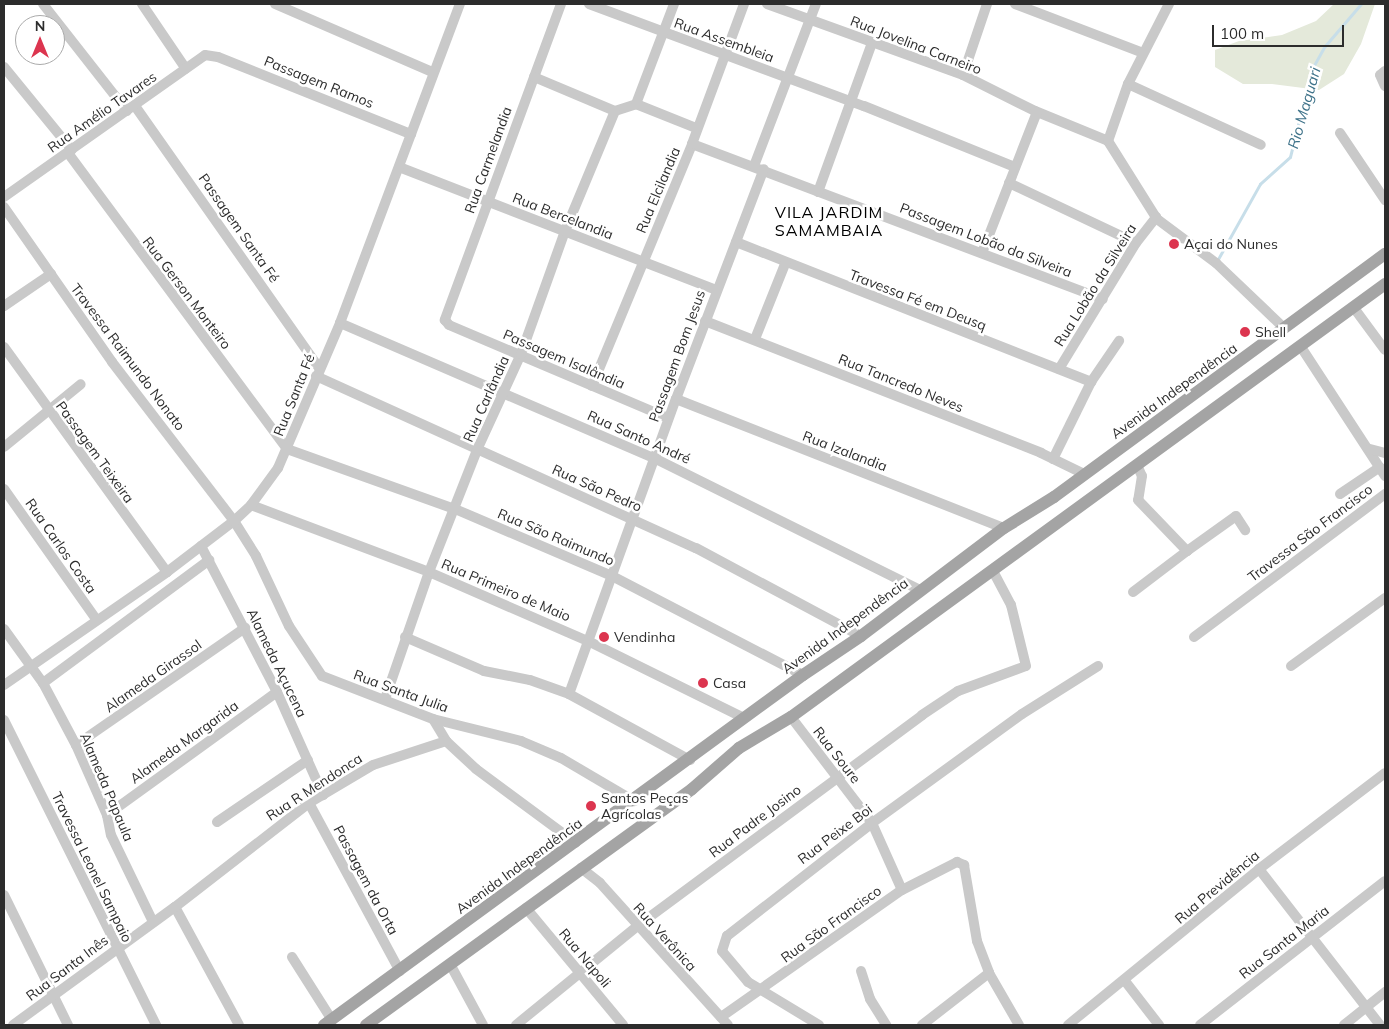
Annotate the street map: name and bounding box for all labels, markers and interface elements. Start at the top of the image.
street label: Rua Jovelina Carneiro [848,12,984,78]
street label: Rua Assembleia [672,14,776,66]
north arrow [15,15,65,65]
scale bar [1214,15,1346,47]
text: N [35,17,45,35]
text: 100 m [1220,24,1264,43]
street label: Passagem Ramos [262,52,376,112]
water label: Rio Maguari [1284,65,1324,151]
street label: Rua Amélio Tavares [44,68,160,156]
street label: Rua Carmelandia [461,104,515,216]
street label: Rua Elcilandia [632,145,684,235]
street label: Passagem Santa Fé [195,170,283,286]
street label: Rua Bercelandia [510,189,616,243]
street label: Passagem Lobão da Silveira [898,199,1074,281]
district label: VILA JARDIM SAMAMBAIA [773,202,885,240]
street label: Rua Lobão da Silveira [1050,221,1140,349]
street label: Rua Gerson Monteiro [139,233,235,353]
place label: Açai do Nunes [1184,236,1278,252]
marker: Açai do Nunes [1168,238,1180,250]
street label: Travessa Fé em Deusq [847,266,989,334]
street label: Travessa Raimundo Nonato [67,280,189,434]
street label: Passagem Bom Jesus [645,288,709,424]
place label: Shell [1255,324,1286,340]
street label: Passagem Isalândia [501,326,627,392]
marker: Shell [1239,326,1251,338]
street label: Avenida Independência [1108,340,1240,442]
street label: Rua Tancredo Neves [836,350,966,416]
street label: Rua Santa Fé [270,351,318,439]
street label: Rua Carlândia [459,353,513,445]
street label: Passagem Teixeira [52,398,138,506]
street label: Rua Santo André [585,407,693,467]
street label: Rua Izalandia [800,427,890,475]
street label: Rua São Pedro [550,461,644,515]
street label: Travessa São Francisco [1244,481,1376,585]
street label: Rua Carlos Costa [22,495,100,597]
street label: Rua São Raimundo [495,505,617,569]
street label: Rua Primeiro de Maio [439,555,573,625]
street label: Avenida Independência [779,575,911,677]
street label: Alameda Açucena [243,606,311,720]
place label: Vendinha [614,629,675,645]
marker: Vendinha [598,631,610,643]
street label: Alameda Girassol [101,636,205,716]
street label: Rua Santa Julia [351,666,451,716]
place label: Casa [713,675,746,691]
marker: Casa [697,677,709,689]
street label: Alameda Margarida [127,697,241,787]
street label: Rua Soure [810,723,864,787]
street label: Alameda Papaula [77,730,137,844]
street label: Rua R Mendonca [263,750,365,824]
street label: Rua Padre Josino [706,781,804,861]
street label: Travessa Leonel Sampaio [48,789,136,945]
place label: Santos Peças Agrícolas [601,790,688,822]
marker: Santos Peças Agrícolas [585,800,597,812]
street label: Rua Peixe Boi [794,801,876,867]
street label: Avenida Independência [453,815,585,917]
street label: Passagem da Orta [330,822,402,938]
street label: Rua Previdência [1171,847,1263,927]
street label: Rua São Francisco [778,882,884,966]
street label: Rua Verônica [630,899,700,975]
street label: Rua Santa Maria [1236,902,1332,982]
street label: Rua Napoli [556,925,614,991]
street label: Rua Santa Inês [23,932,111,1004]

